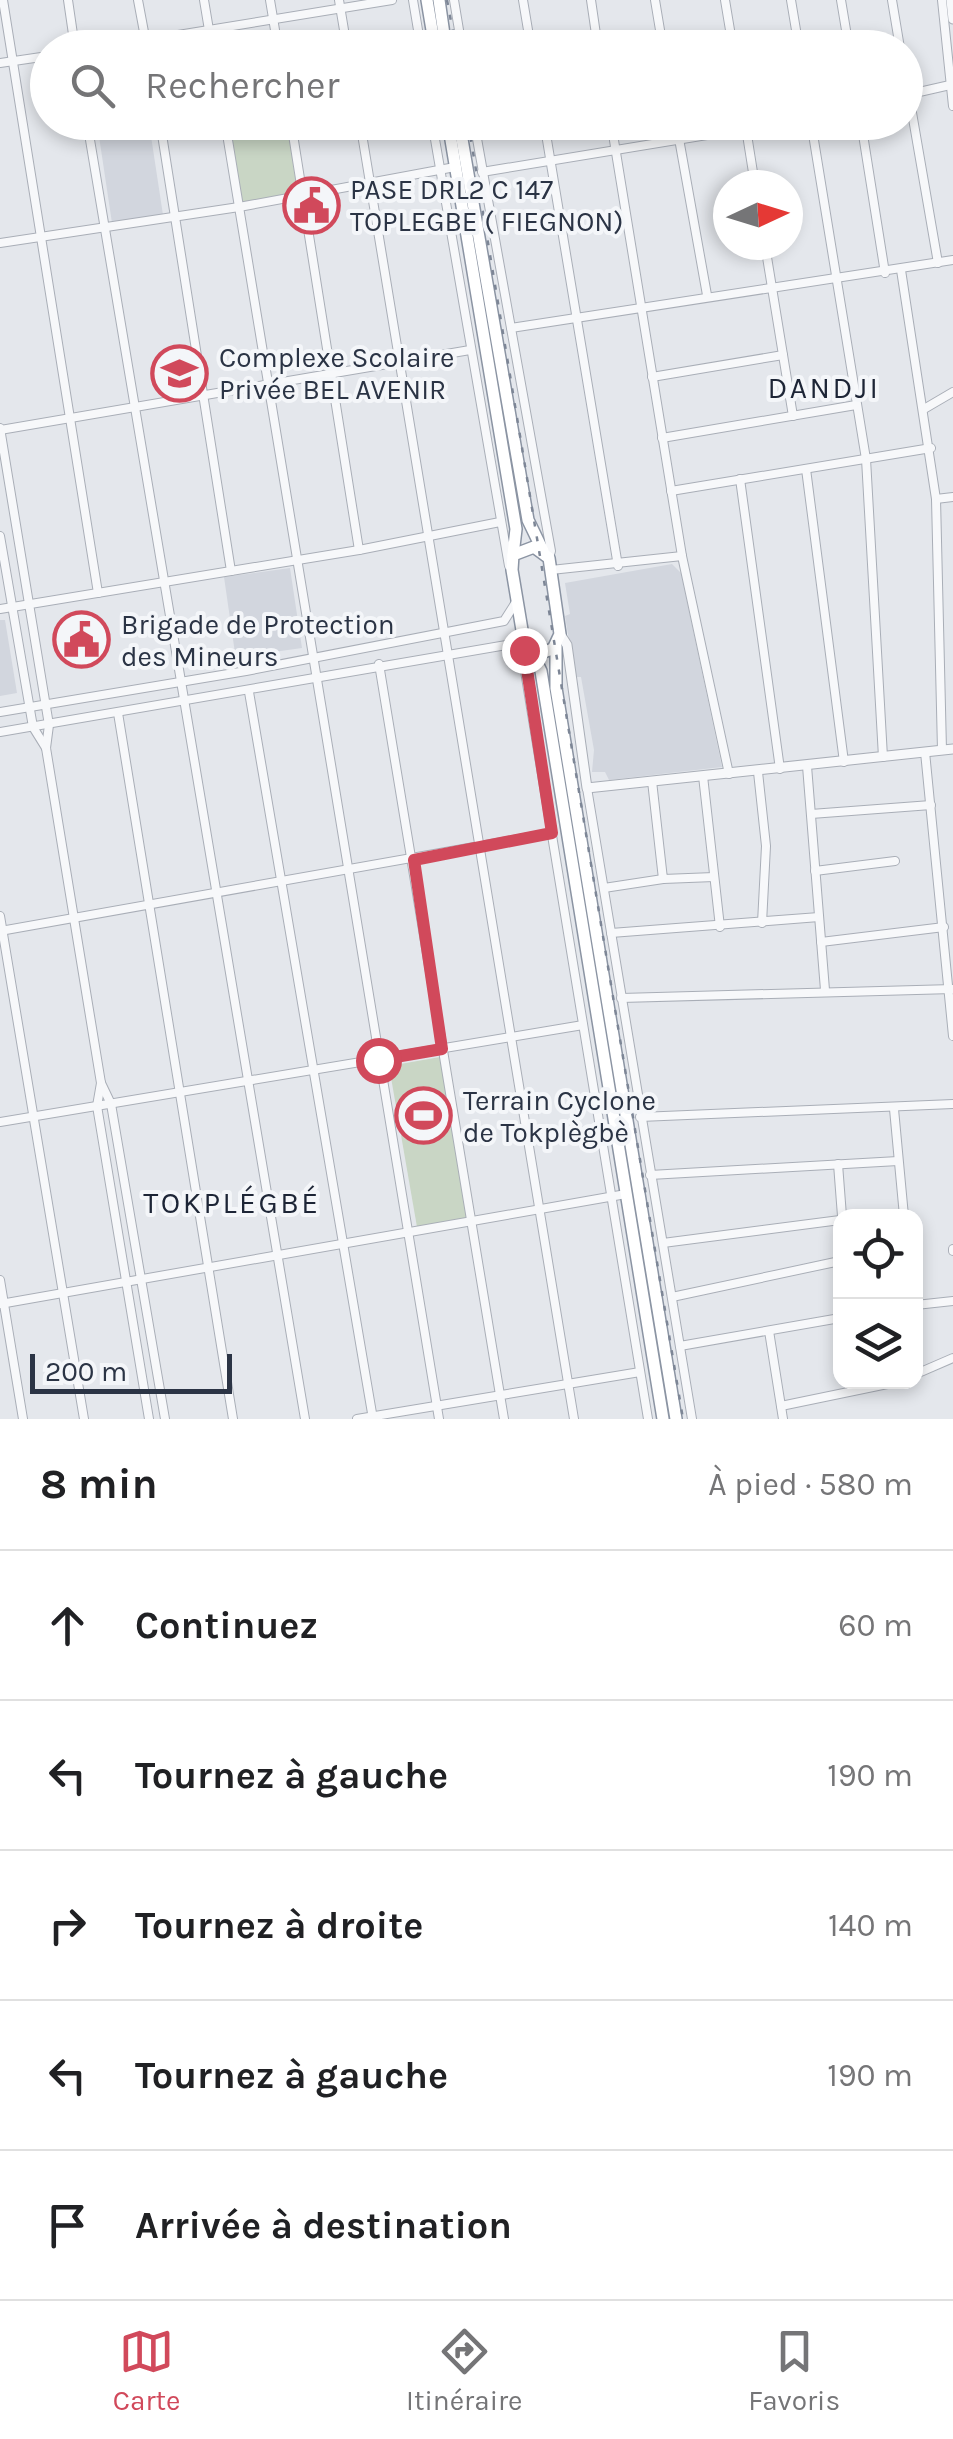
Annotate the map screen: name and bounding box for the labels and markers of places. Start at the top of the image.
place label: PASE DRL2 C 147 TOPLEGBE ( FIEGNON) [350,173,623,238]
public building icon: PASE DRL2 C 147 TOPLEGBE ( FIEGNON) [281,175,341,235]
place label: Complexe Scolaire Privée BEL AVENIR [219,341,454,406]
school or university icon: Complexe Scolaire Privée BEL AVENIR [150,343,210,403]
place label: Brigade de Protection des Mineurs [121,608,395,673]
public building icon: Brigade de Protection des Mineurs [52,610,112,670]
place label: Terrain Cyclone de Tokplègbè [463,1084,656,1149]
sports icon: Terrain Cyclone de Tokplègbè [394,1086,454,1146]

